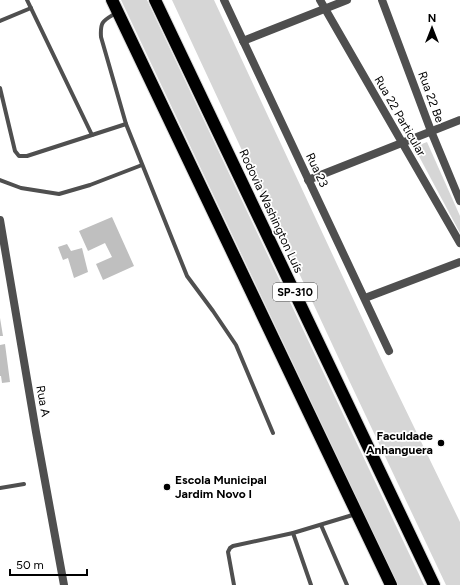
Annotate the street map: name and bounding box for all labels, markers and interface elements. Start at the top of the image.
north arrow [412,8,452,48]
text: N [428,12,436,25]
street label: Rua 22 Be [415,69,447,125]
street label: Rua 22 Particular [371,74,429,158]
street label: Rodovia Washington Luís [236,147,306,275]
street label: Rua 23 [303,150,331,190]
road number: SP-310 [273,283,317,301]
street label: Rua A [33,384,53,418]
place label: Faculdade Anhanguera [366,429,433,457]
marker: Faculdade Anhanguera [436,438,446,448]
place label: Escola Municipal Jardim Novo I [175,473,267,501]
marker: Escola Municipal Jardim Novo I [162,482,172,492]
scale bar [10,551,87,577]
text: 50 m [16,558,44,572]

